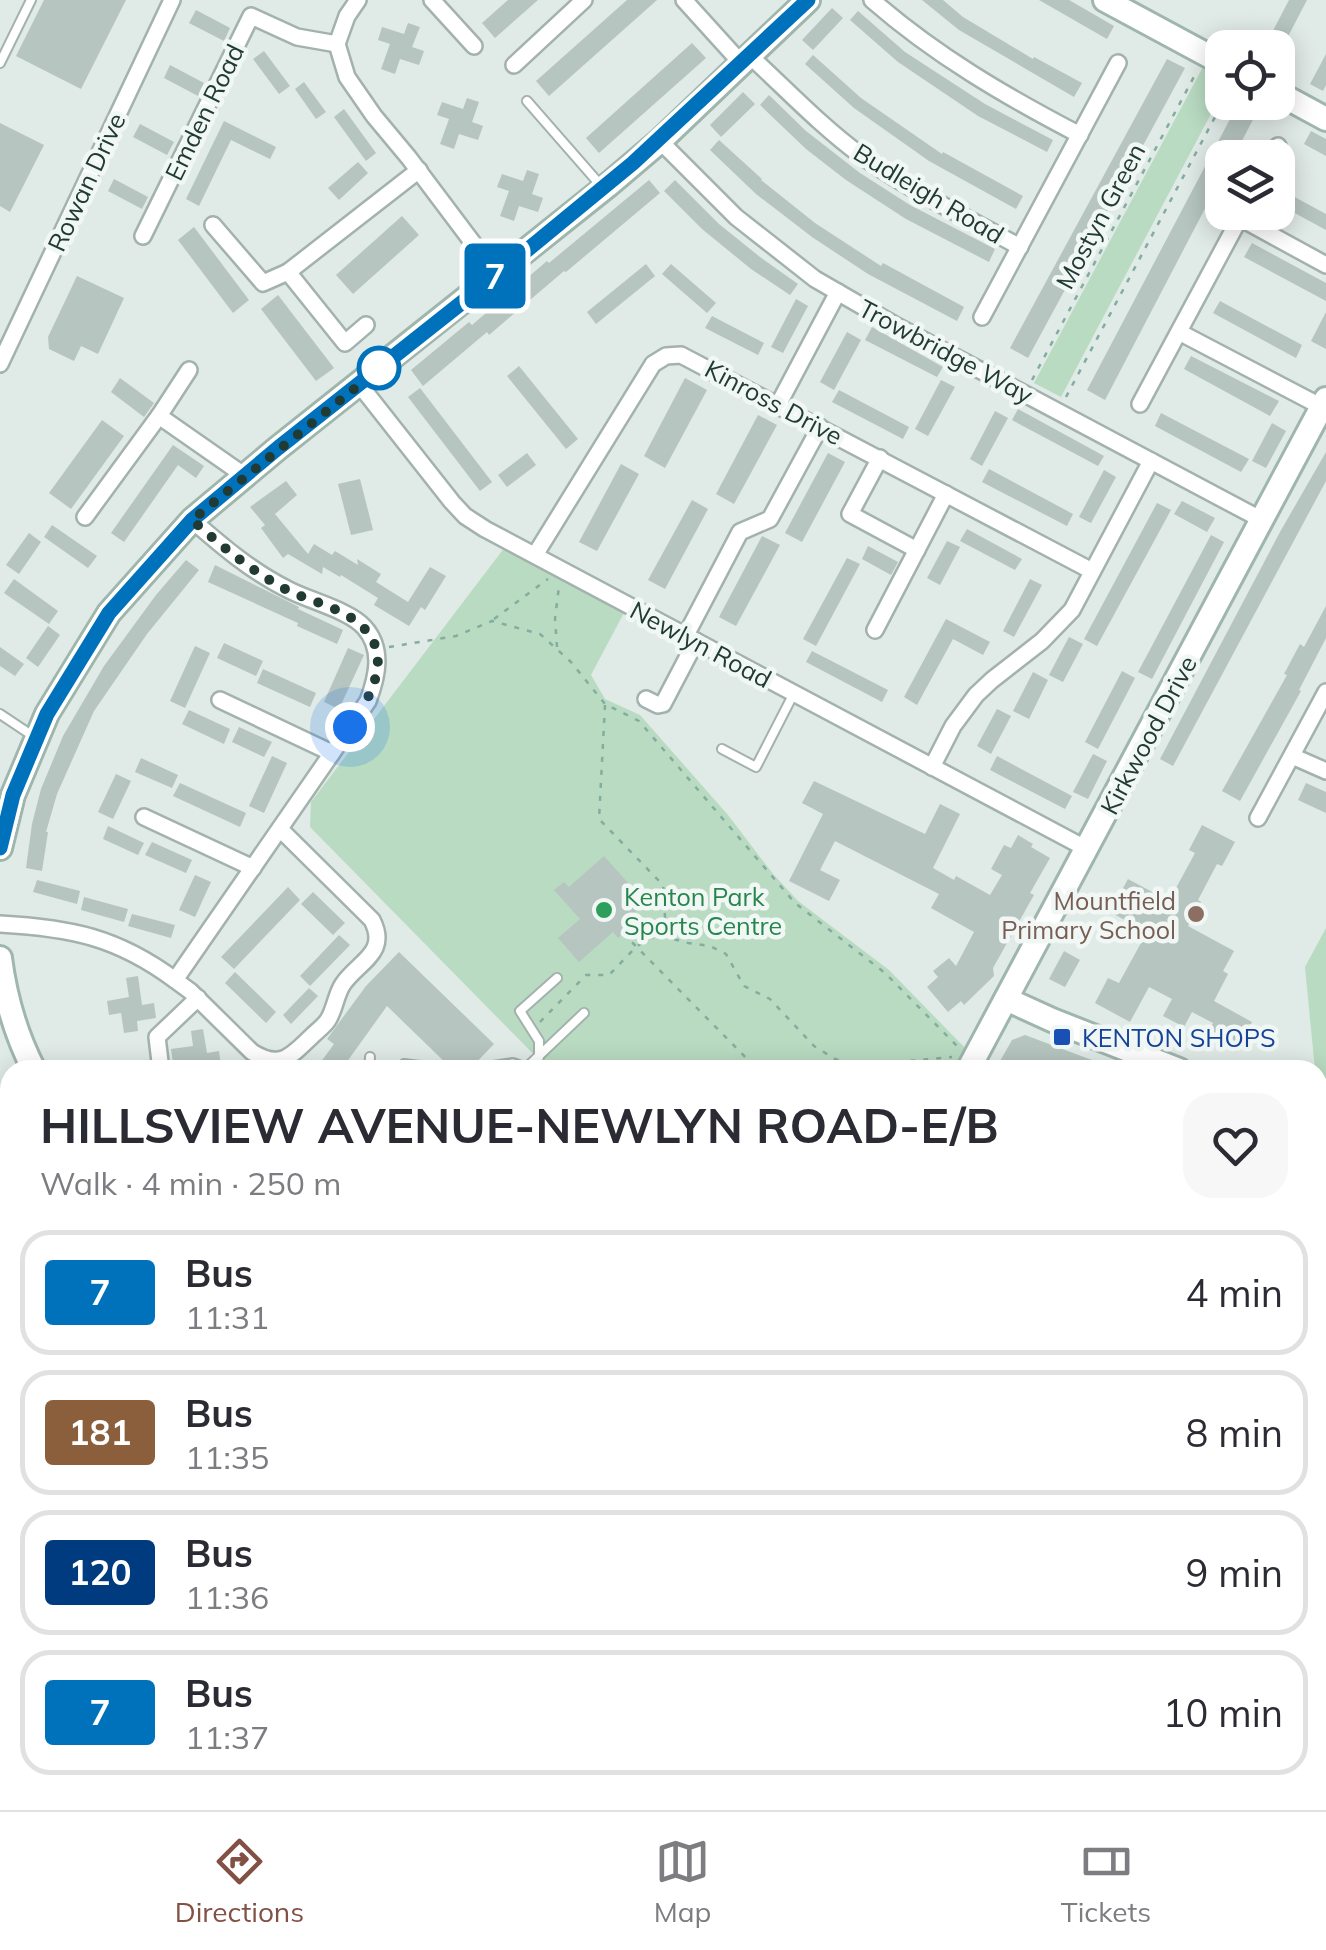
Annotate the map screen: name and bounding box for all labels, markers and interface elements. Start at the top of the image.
map controls [1205,30,1295,230]
button: locate [1205,30,1295,120]
street label: Emden Road [158,39,250,185]
street label: Rowan Drive [40,108,132,256]
street label: Budleigh Road [848,136,1010,250]
street label: Mostyn Green [1049,138,1151,294]
button: layers [1205,140,1295,230]
line badge: 7 [462,244,528,308]
text: 7 [484,254,506,298]
street label: Trowbridge Way [854,292,1038,410]
unlabelled marker [358,347,400,389]
street label: Kinross Drive [700,353,848,451]
street label: Newlyn Road [625,594,777,694]
street label: Kirkwood Drive [1093,650,1203,820]
your location [325,702,375,752]
place label: Kenton Park Sports Centre [624,881,782,941]
place label: Mountfield Primary School [1001,885,1176,945]
marker: Kenton Park Sports Centre [593,899,615,921]
marker: Mountfield Primary School [1185,903,1207,925]
place label: KENTON SHOPS [1082,1022,1276,1053]
marker: KENTON SHOPS [1051,1026,1073,1048]
button: heart [1183,1093,1288,1198]
text: HILLSVIEW AVENUE-NEWLYN ROAD-E/B [40,1095,999,1155]
text: Walk · 4 min · 250 m [40,1163,341,1203]
text: Bus [185,1249,253,1297]
text: 4 min [1186,1269,1283,1317]
text: 7 [89,1270,111,1314]
text: 11:31 [185,1297,269,1337]
text: Bus [185,1389,253,1437]
text: 8 min [1186,1409,1283,1457]
text: 181 [68,1410,132,1454]
text: 11:35 [185,1437,269,1477]
text: Bus [185,1529,253,1577]
text: 9 min [1186,1549,1283,1597]
text: 120 [68,1550,132,1594]
text: 11:36 [185,1577,269,1617]
text: Bus [185,1669,253,1717]
text: 10 min [1163,1689,1283,1737]
text: 7 [89,1690,111,1734]
text: 11:37 [185,1717,269,1757]
tab: Directions [175,1834,304,1929]
tab: Map [654,1834,711,1929]
tab: Tickets [1061,1834,1151,1929]

